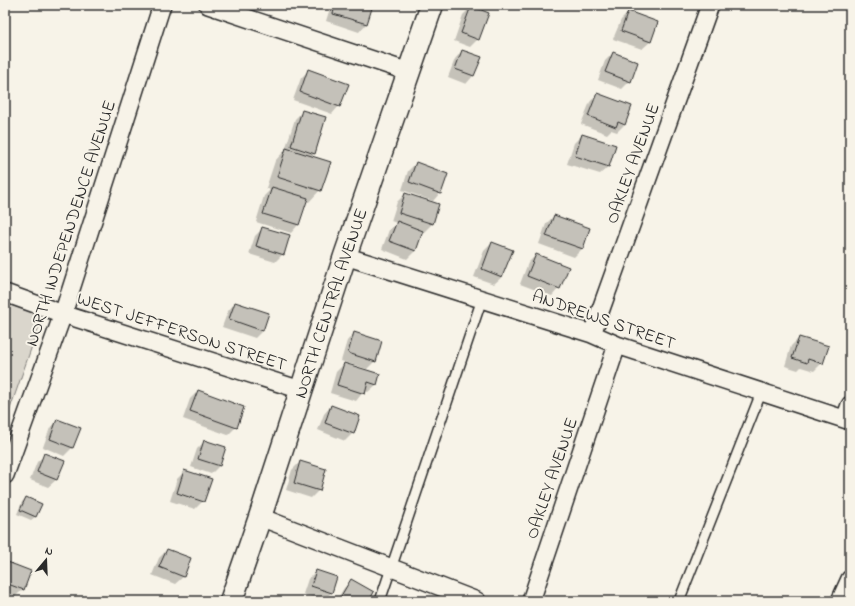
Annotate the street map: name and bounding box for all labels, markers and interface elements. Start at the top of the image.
street label: NORTH INDEPENDENCE AVENUE [20,97,124,350]
street label: OAKLEY AVENUE [600,100,668,228]
street label: NORTH CENTRAL AVENUE [288,205,376,402]
street label: ANDREWS STREET [528,284,679,358]
street label: WEST JEFFERSON STREET [73,287,290,379]
street label: OAKLEY AVENUE [520,414,586,543]
north arrow [26,540,66,580]
text: N [43,543,55,560]

